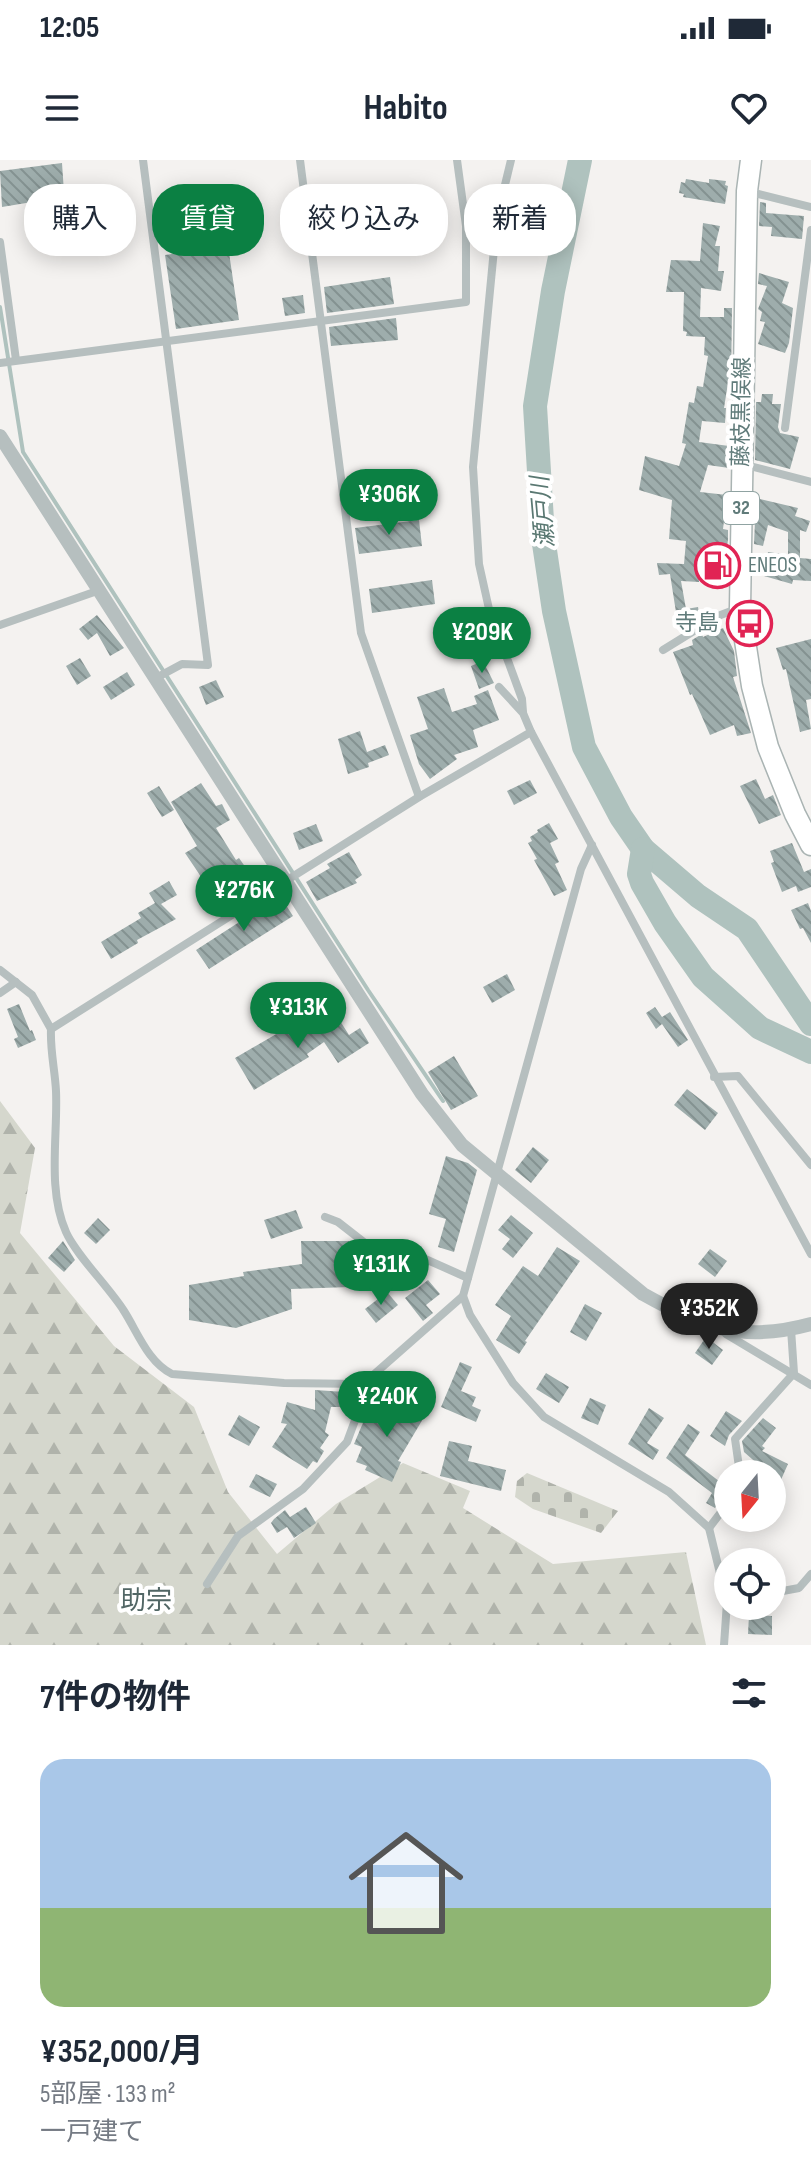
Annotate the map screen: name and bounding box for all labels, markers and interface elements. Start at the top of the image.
text: 12:05 [40,10,99,46]
icon: menu [40,86,84,130]
icon: heart [727,86,771,130]
text: Habito [363,87,448,130]
chip: 購入 [24,184,136,256]
chip: 賃貸 [152,184,264,256]
chip: 絞り込み [280,184,448,256]
chip: 新着 [464,184,576,256]
street label: 藤枝黒俣線 [728,357,756,467]
pin: ¥306K [333,469,445,537]
water label: 瀬戸川 [525,472,561,549]
text: ¥306K [358,479,420,510]
road number: 32 [723,492,759,524]
fuel station icon: ENEOS [693,541,741,589]
place label: ENEOS [748,552,797,579]
bus stop icon: 寺島 [726,599,774,647]
pin: ¥209K [426,607,538,675]
place label: 寺島 [675,610,719,637]
text: ¥209K [451,617,513,648]
pin: ¥276K [188,865,300,933]
text: ¥276K [213,875,275,906]
pin: ¥313K [242,982,354,1050]
text: ¥313K [268,992,328,1023]
pin: ¥131K [325,1239,437,1307]
text: ¥131K [352,1249,410,1280]
pin: ¥352K [653,1283,765,1351]
text: ¥352K [679,1293,739,1324]
pin: ¥240K [331,1371,443,1439]
text: ¥240K [356,1381,418,1412]
north arrow [714,1460,786,1532]
map controls [714,1460,786,1620]
button: locate [714,1548,786,1620]
district label: 助宗 [120,1586,172,1617]
icon: filters [727,1671,771,1715]
text: 7件の物件 [40,1677,191,1718]
icon: home [334,1811,478,1955]
text: ¥352,000/月 [40,2031,204,2072]
text: 5部屋 · 133 m² [40,2079,176,2110]
text: 一戸建て [40,2117,144,2148]

